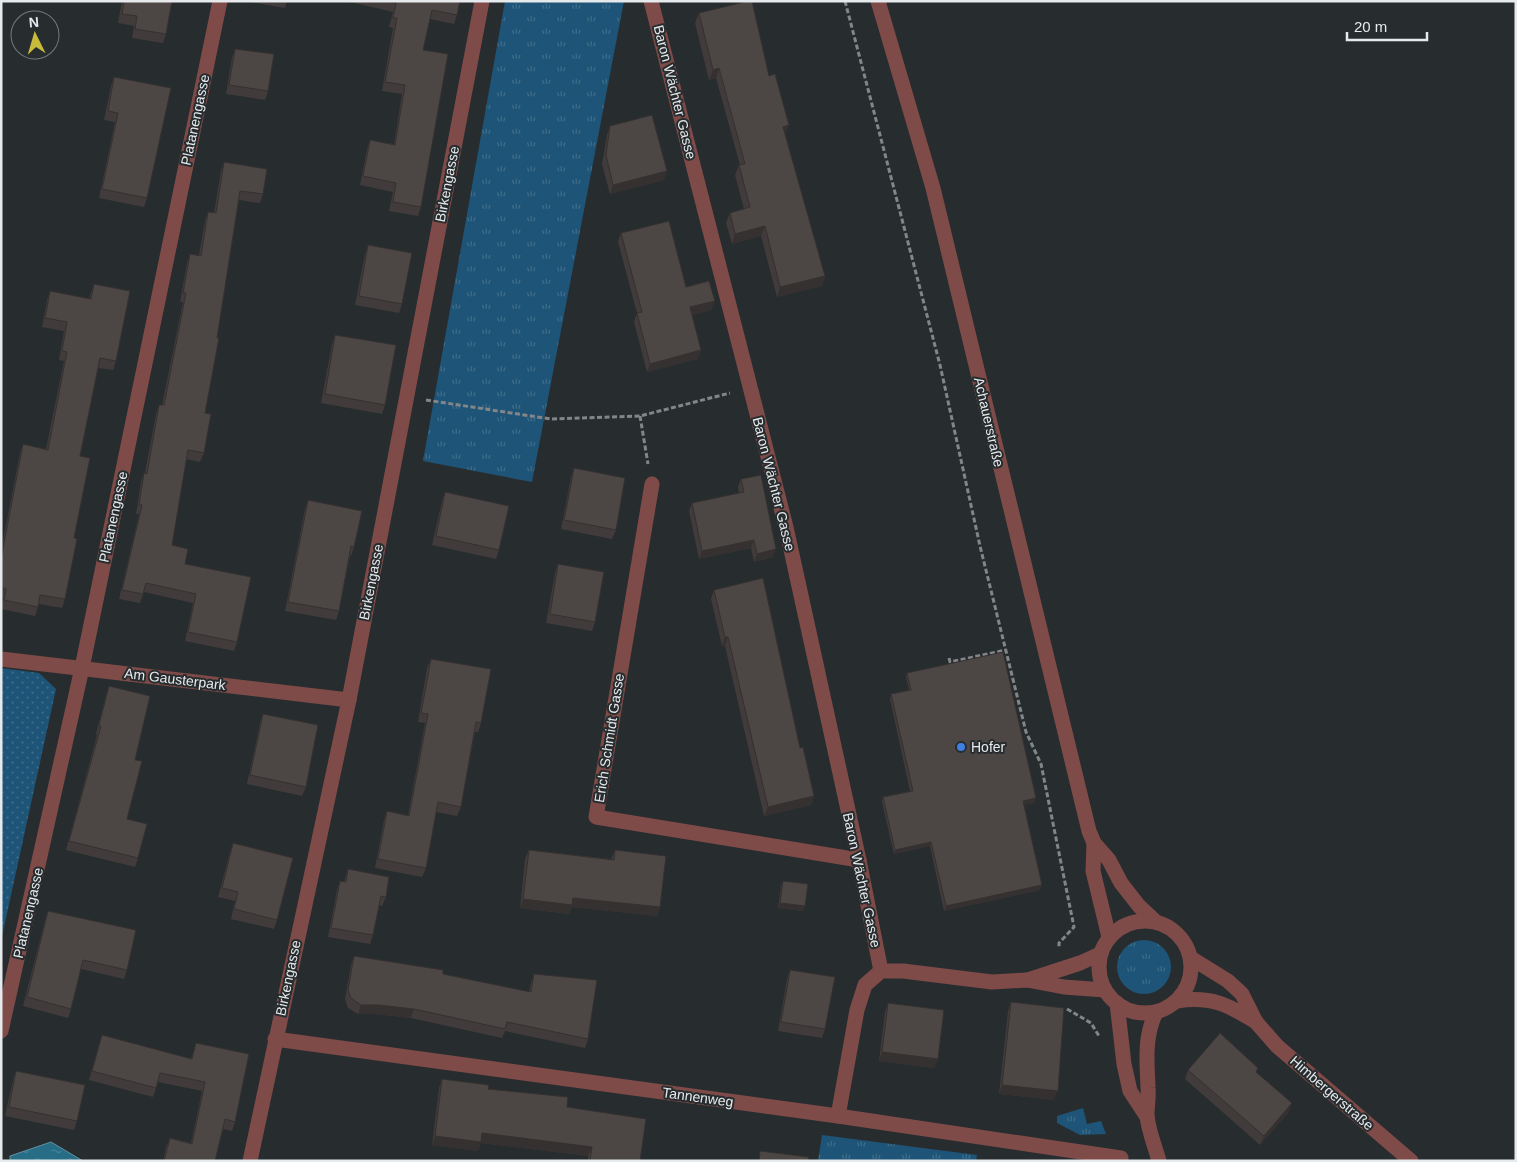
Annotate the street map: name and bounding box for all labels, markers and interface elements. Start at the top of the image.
north arrow [10,10,60,60]
scale bar [1347,10,1427,42]
text: N [28,14,40,30]
text: 20 m [1354,18,1387,35]
street label: Baron Wächter Gasse [651,23,699,161]
street label: Platanengasse [178,73,212,167]
street label: Birkengasse [432,144,462,223]
street label: Achauerstraße [971,375,1007,469]
street label: Baron Wächter Gasse [750,415,798,553]
street label: Platanengasse [96,470,130,564]
street label: Birkengasse [356,542,386,621]
street label: Am Gausterpark [123,665,228,693]
street label: Erich Schmidt Gasse [591,672,627,804]
place label: Hofer [971,739,1006,755]
marker: Hofer [955,741,967,753]
street label: Baron Wächter Gasse [840,811,884,949]
street label: Platanengasse [10,866,46,960]
street label: Birkengasse [272,938,304,1017]
street label: Himbergerstraße [1287,1053,1377,1134]
street label: Tannenweg [661,1084,735,1110]

